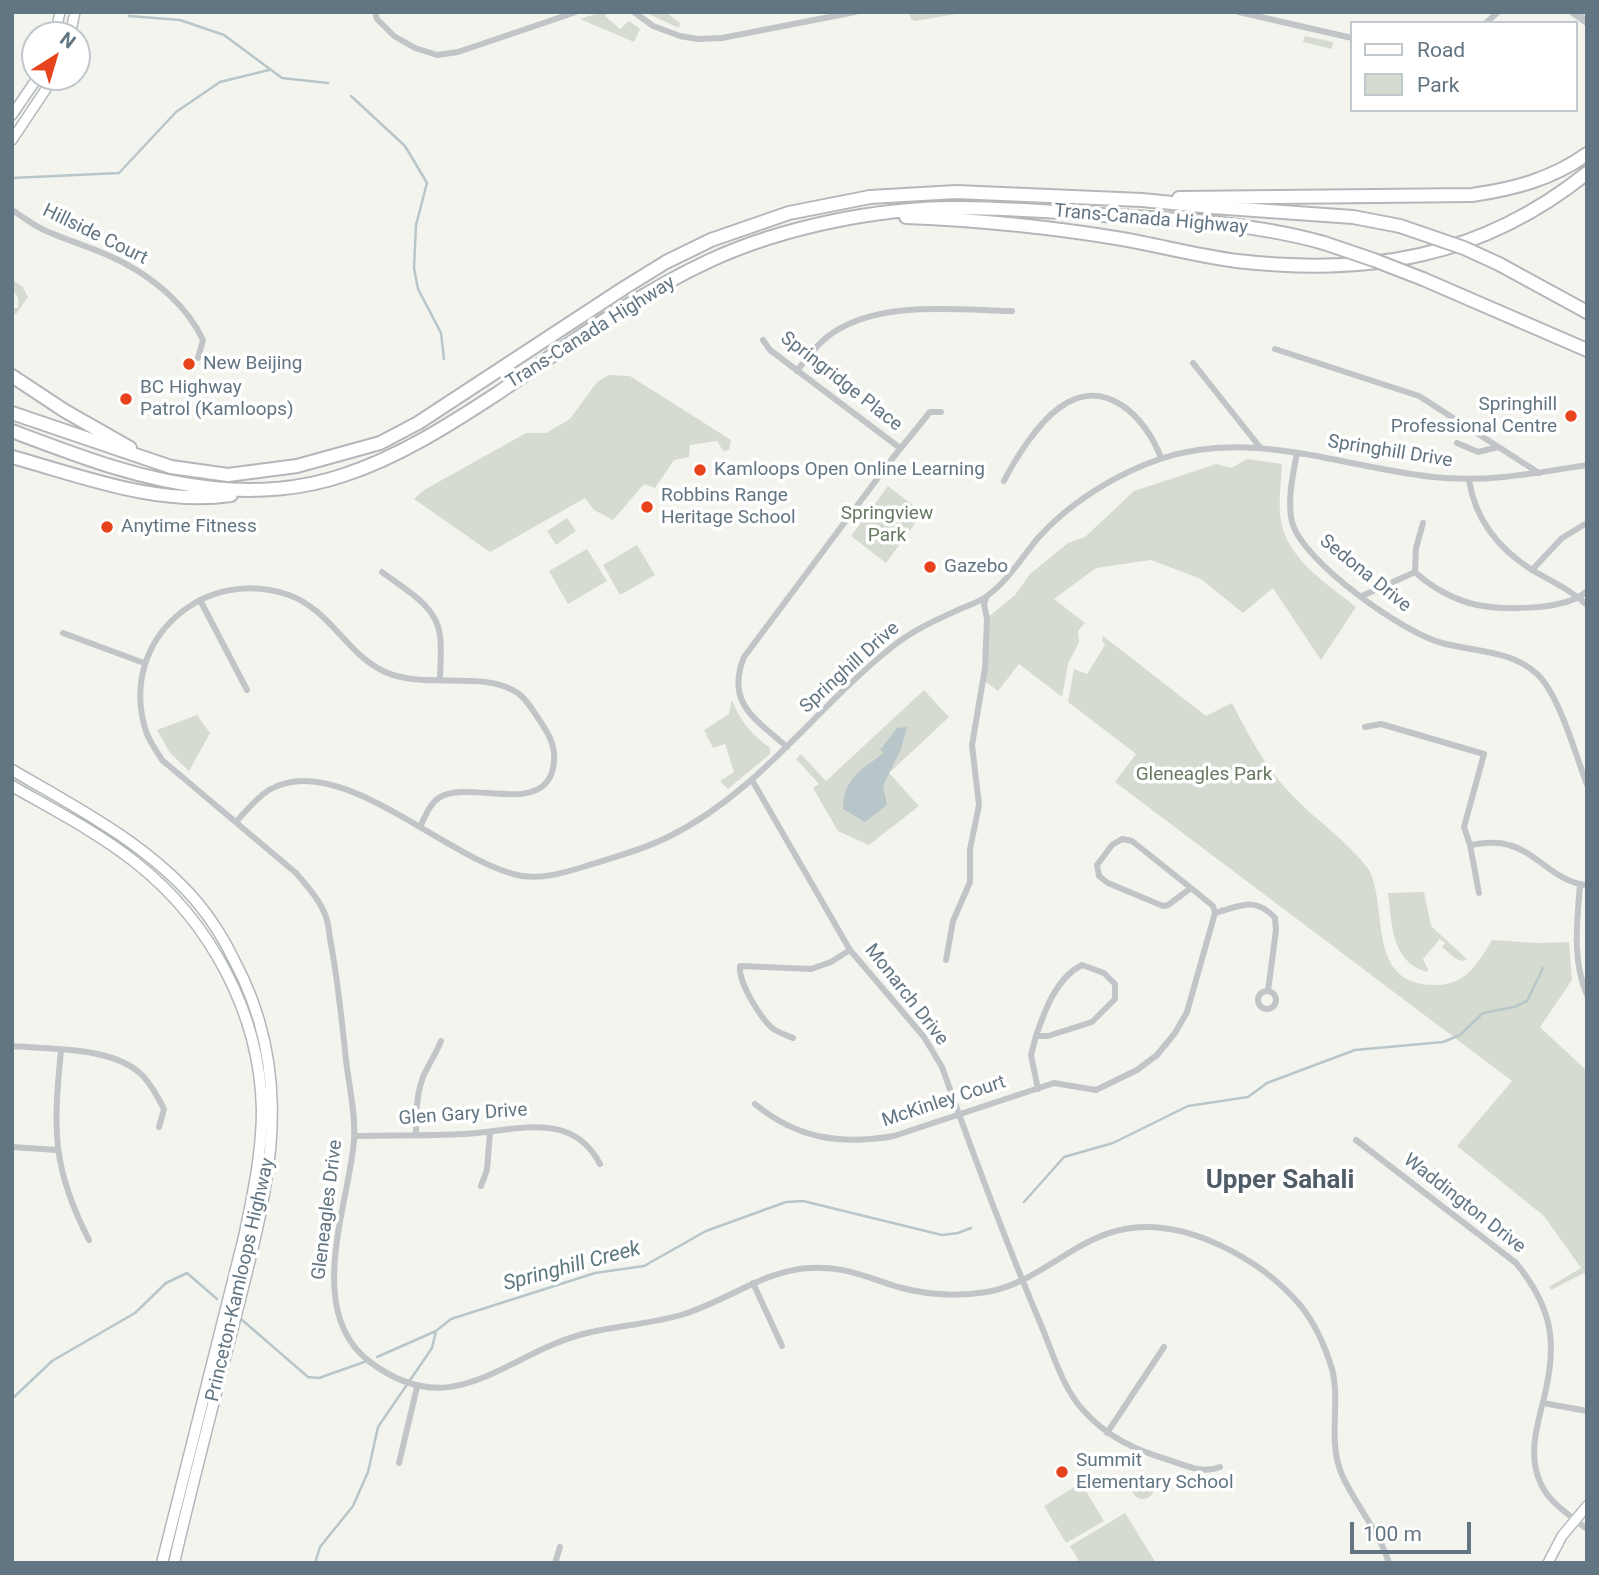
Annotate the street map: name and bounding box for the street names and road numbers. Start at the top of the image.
street label: Hillside Court [39,200,151,270]
street label: Trans-Canada Highway [1053,200,1249,240]
street label: Trans-Canada Highway [502,272,680,394]
street label: Springridge Place [776,327,906,437]
street label: Springhill Drive [1326,431,1454,473]
street label: Sedona Drive [1315,530,1415,618]
street label: Springhill Drive [796,617,904,719]
street label: Monarch Drive [859,940,953,1050]
street label: McKinley Court [879,1071,1009,1133]
street label: Glen Gary Drive [398,1099,528,1131]
street label: Gleneagles Drive [308,1139,348,1281]
street label: Waddington Drive [1398,1149,1530,1259]
street label: Princeton-Kamloops Highway [202,1156,280,1404]

